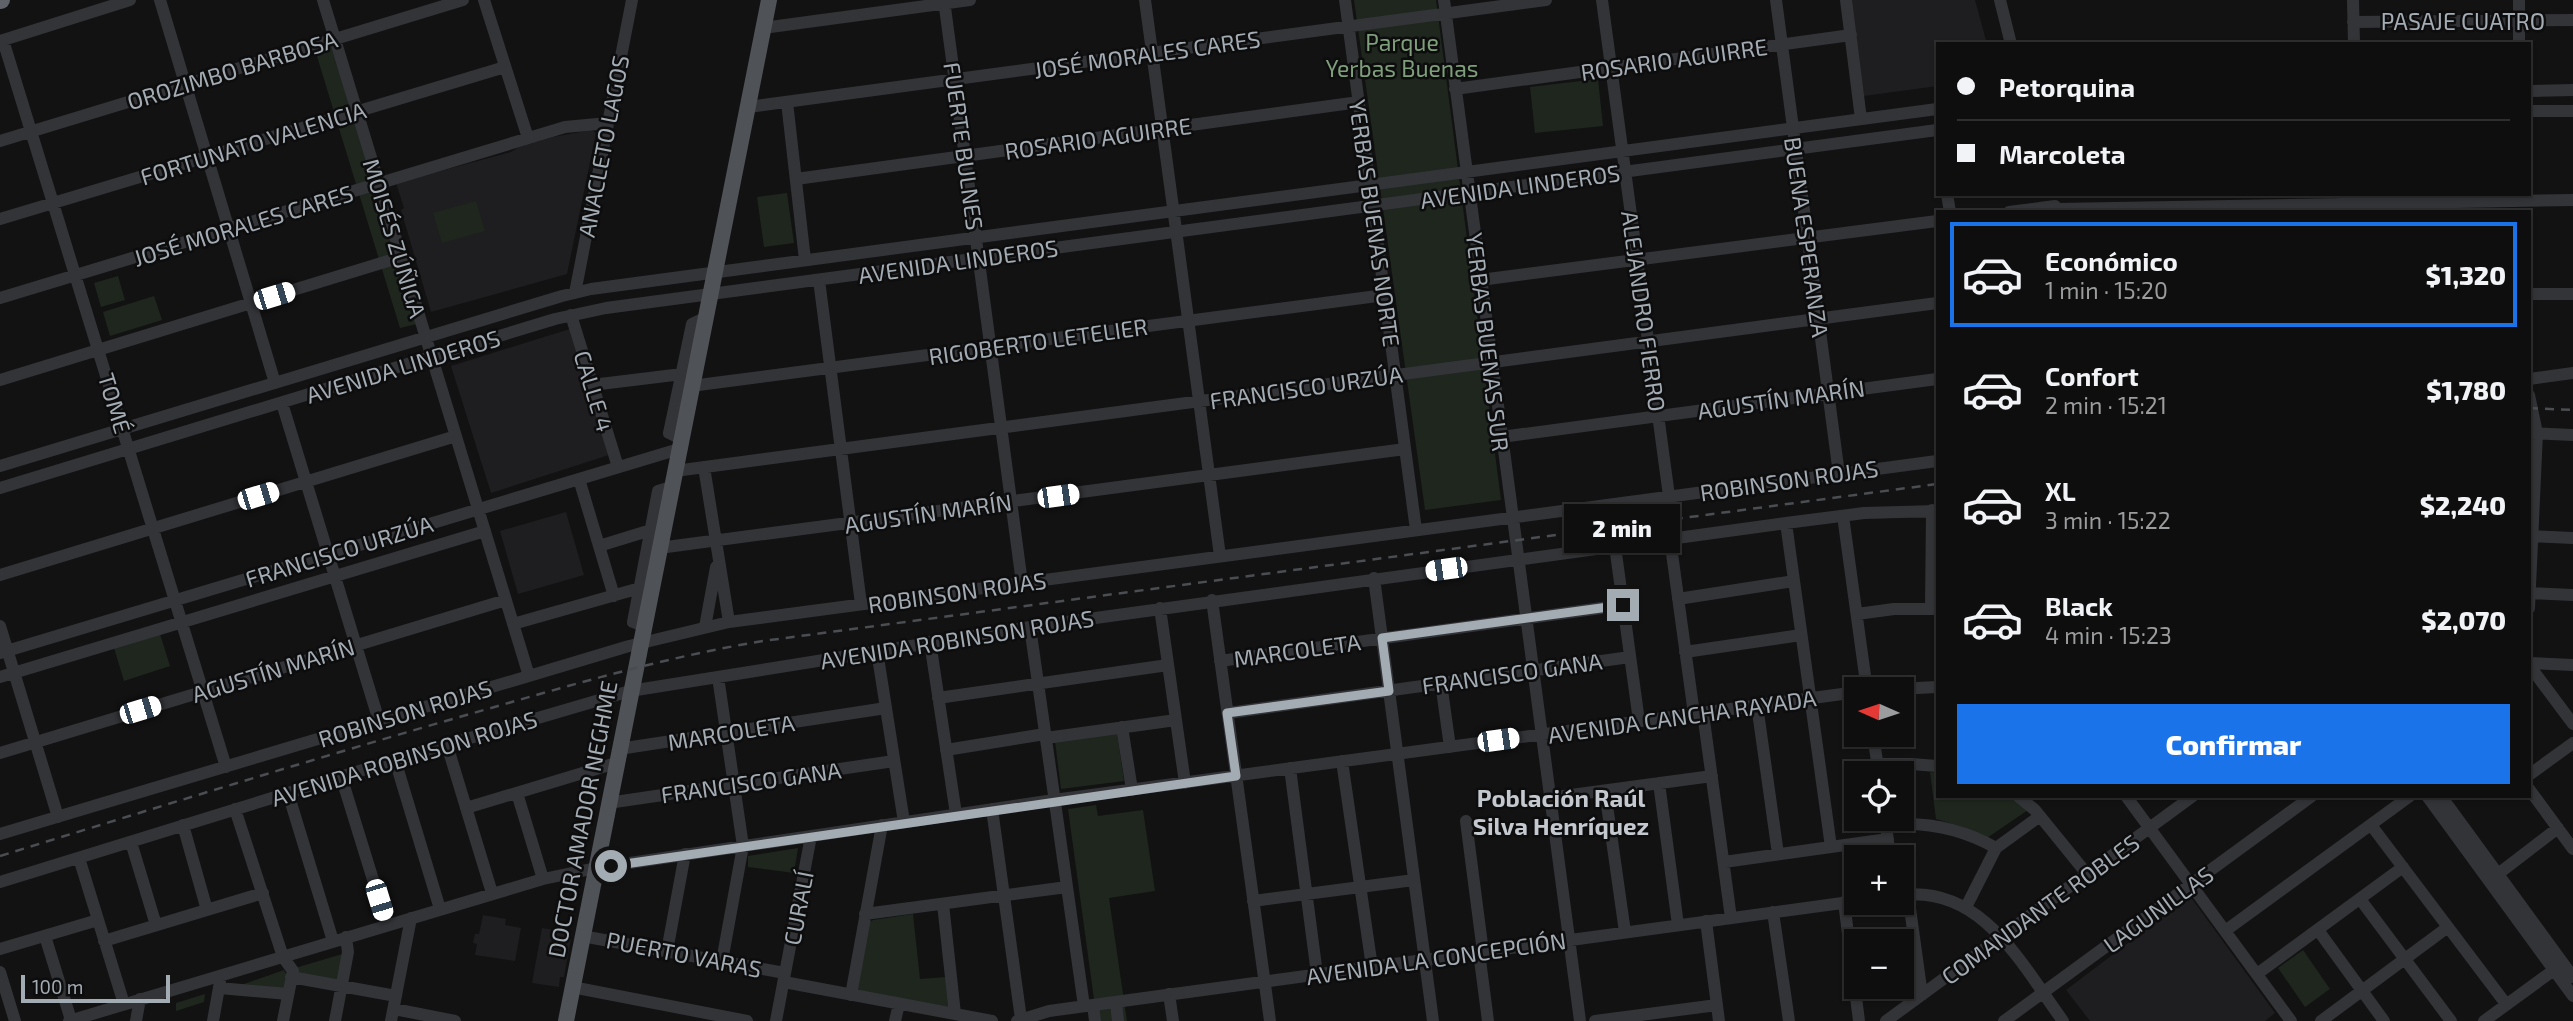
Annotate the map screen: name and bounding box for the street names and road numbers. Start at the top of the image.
street label: PASAJE CUATRO [2381,7,2545,35]
street label: OROZIMBO BARBOSA [123,24,341,115]
street label: JOSÉ MORALES CARES [1032,24,1262,84]
street label: ROSARIO AGUIRRE [1579,32,1769,86]
street label: ANACLETO LAGOS [572,53,634,239]
street label: FUERTE BULNES [938,60,990,232]
street label: FORTUNATO VALENCIA [137,95,370,191]
street label: YERBAS BUENAS NORTE [1344,98,1406,348]
street label: ROSARIO AGUIRRE [1003,111,1193,165]
street label: BUENA ESPERANZA [1779,135,1835,340]
street label: MOISÉS ZÚÑIGA [358,155,433,322]
street label: AVENIDA LINDEROS [1418,158,1622,214]
street label: JOSÉ MORALES CARES [130,178,356,272]
street label: ALEJANDRO FIERRO [1616,209,1672,413]
street label: YERBAS BUENAS SUR [1461,231,1515,453]
street label: AVENIDA LINDEROS [856,233,1060,289]
street label: RIGOBERTO LETELIER [927,312,1149,370]
street label: AVENIDA LINDEROS [303,323,503,409]
street label: CALLE 4 [568,347,620,435]
street label: FRANCISCO URZÚA [1208,359,1405,414]
street label: TOMÉ [93,370,137,436]
street label: AGUSTÍN MARÍN [1696,373,1866,425]
street label: ROBINSON ROJAS [1698,454,1880,506]
street label: AGUSTÍN MARÍN [843,487,1013,539]
street label: FRANCISCO URZÚA [242,509,437,593]
street label: ROBINSON ROJAS [866,566,1048,618]
street label: AVENIDA ROBINSON ROJAS [818,604,1096,674]
street label: MARCOLETA [1232,627,1363,673]
street label: AGUSTÍN MARÍN [188,632,358,708]
street label: FRANCISCO GANA [1420,646,1605,700]
street label: ROBINSON ROJAS [315,673,495,753]
street label: DOCTOR AMADOR NEGHME [541,678,623,960]
street label: AVENIDA CANCHA RAYADA [1546,683,1819,749]
street label: AVENIDA ROBINSON ROJAS [268,704,540,812]
street label: MARCOLETA [666,708,797,756]
street label: FRANCISCO GANA [659,755,844,809]
street label: COMANDANTE ROBLES [1936,828,2144,990]
street label: LAGUNILLAS [2098,860,2218,958]
street label: CURALÍ [777,868,819,947]
street label: PUERTO VARAS [604,925,764,983]
street label: AVENIDA LA CONCEPCIÓN [1304,926,1568,990]

